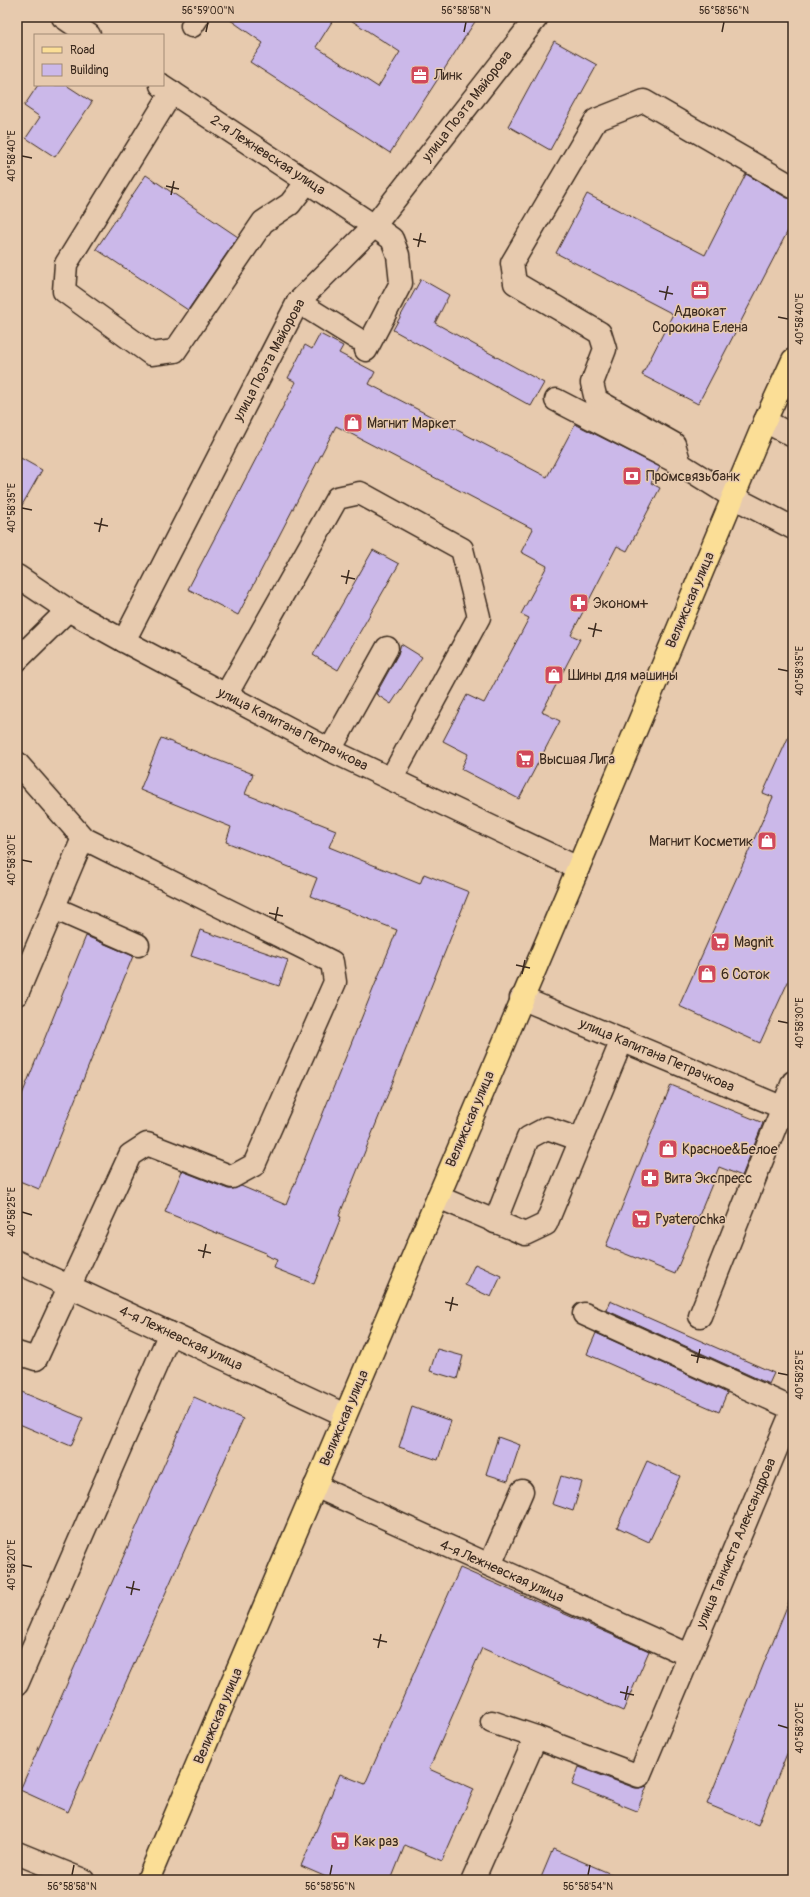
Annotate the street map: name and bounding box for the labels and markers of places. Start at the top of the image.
office icon: Линк [409,64,431,86]
place label: Линк [433,67,463,84]
office icon: Адвокат Сорокина Елена [689,279,711,301]
place label: Адвокат Сорокина Елена [652,303,748,336]
shop icon: Магнит Маркет [342,412,364,434]
place label: Магнит Маркет [367,415,456,432]
bank icon: Промсвязьбанк [621,465,643,487]
place label: Промсвязьбанк [646,468,740,485]
pharmacy icon: Эконом+ [568,592,590,614]
place label: Эконом+ [593,595,649,612]
shop icon: Шины для машины [543,664,565,686]
place label: Шины для машины [568,667,678,684]
supermarket icon: Высшая Лига [514,748,536,770]
place label: Высшая Лига [539,751,615,768]
shop icon: Магнит Косметик [756,830,778,852]
place label: Магнит Косметик [649,833,753,850]
supermarket icon: Magnit [709,931,731,953]
place label: Magnit [734,934,774,951]
shop icon: 6 Соток [696,963,718,985]
place label: 6 Соток [721,966,770,983]
shop icon: Красное&Белое [657,1138,679,1160]
place label: Красное&Белое [682,1141,778,1158]
pharmacy icon: Вита Экспресс [639,1167,661,1189]
place label: Вита Экспресс [664,1170,752,1187]
supermarket icon: Pyaterochka [630,1208,652,1230]
place label: Pyaterochka [655,1211,726,1228]
supermarket icon: Как раз [329,1830,351,1852]
place label: Как раз [354,1833,399,1850]

